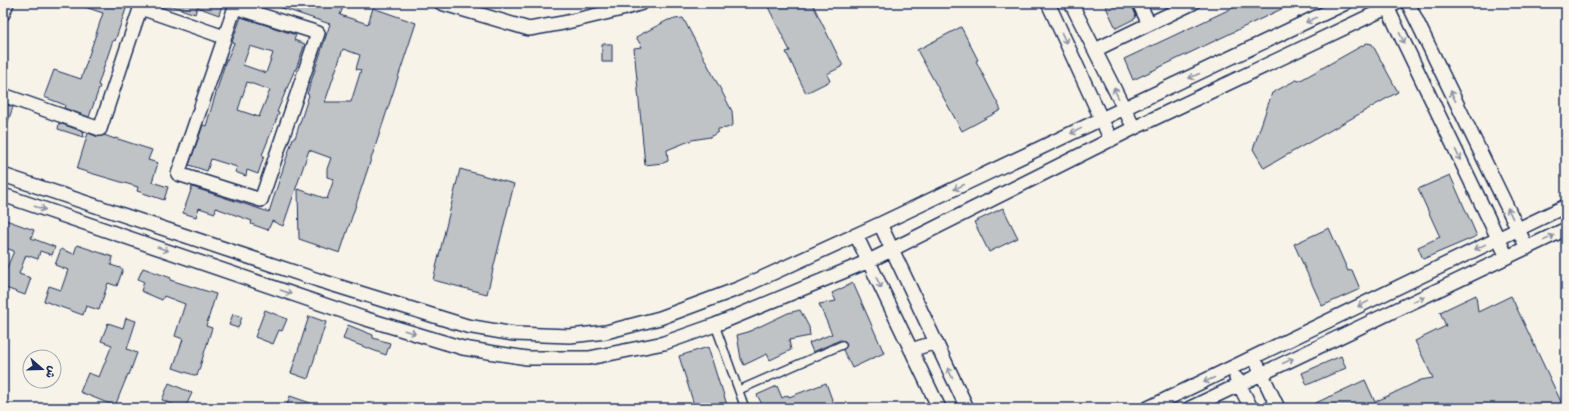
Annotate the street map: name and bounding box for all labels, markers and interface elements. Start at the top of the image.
one-way arrow [1305,17,1317,24]
one-way arrow [1061,32,1068,44]
one-way arrow [1398,32,1406,44]
one-way arrow [1188,72,1200,80]
one-way arrow [1112,88,1119,100]
one-way arrow [1449,90,1456,102]
one-way arrow [1071,128,1083,135]
one-way arrow [1455,149,1462,161]
one-way arrow [953,184,965,191]
one-way arrow [34,204,46,212]
one-way arrow [1506,207,1513,219]
one-way arrow [1542,234,1554,241]
one-way arrow [1475,244,1487,251]
one-way arrow [157,246,169,254]
one-way arrow [876,276,883,288]
one-way arrow [280,288,292,296]
one-way arrow [1412,295,1424,302]
one-way arrow [1358,301,1370,308]
one-way arrow [403,329,416,336]
north arrow [22,349,62,389]
one-way arrow [1282,357,1294,364]
text: ش [43,364,60,381]
one-way arrow [946,367,953,379]
one-way arrow [1203,377,1215,384]

